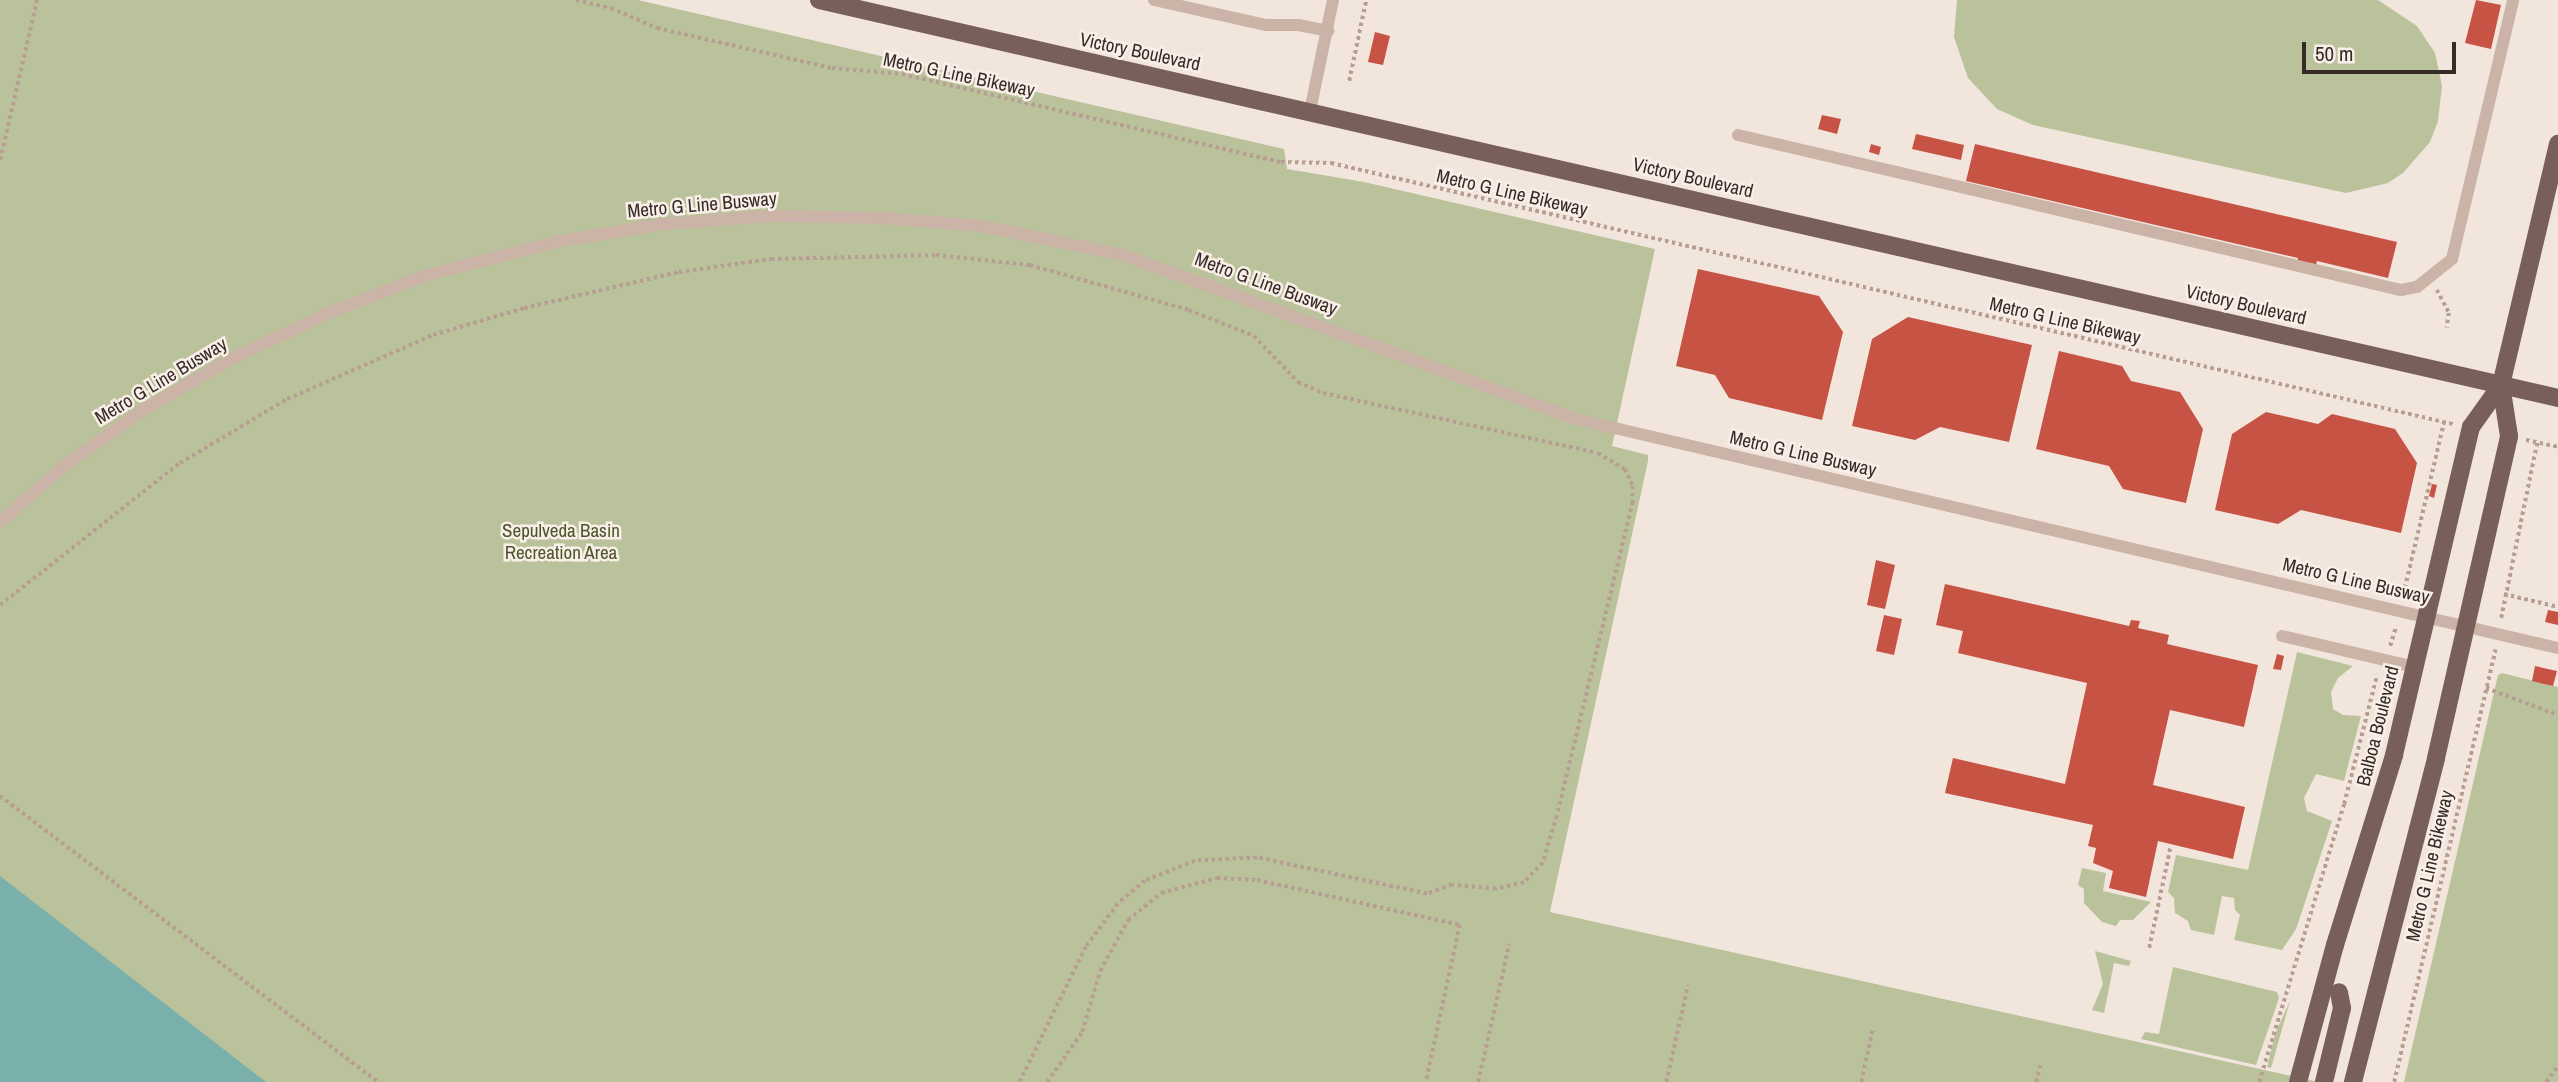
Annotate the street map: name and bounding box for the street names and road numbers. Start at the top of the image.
street label: Victory Boulevard [1078,28,1202,76]
street label: Metro G Line Bikeway [881,48,1037,102]
street label: Victory Boulevard [1631,153,1755,203]
street label: Metro G Line Bikeway [1434,165,1590,221]
street label: Metro G Line Busway [626,187,778,223]
street label: Metro G Line Busway [1192,248,1340,320]
street label: Victory Boulevard [2184,280,2308,330]
street label: Metro G Line Bikeway [1987,293,2143,349]
street label: Metro G Line Busway [91,333,231,429]
street label: Metro G Line Busway [1727,426,1879,482]
street label: Metro G Line Busway [2280,553,2432,609]
street label: Balboa Boulevard [2352,664,2404,788]
street label: Metro G Line Bikeway [2402,788,2458,944]

